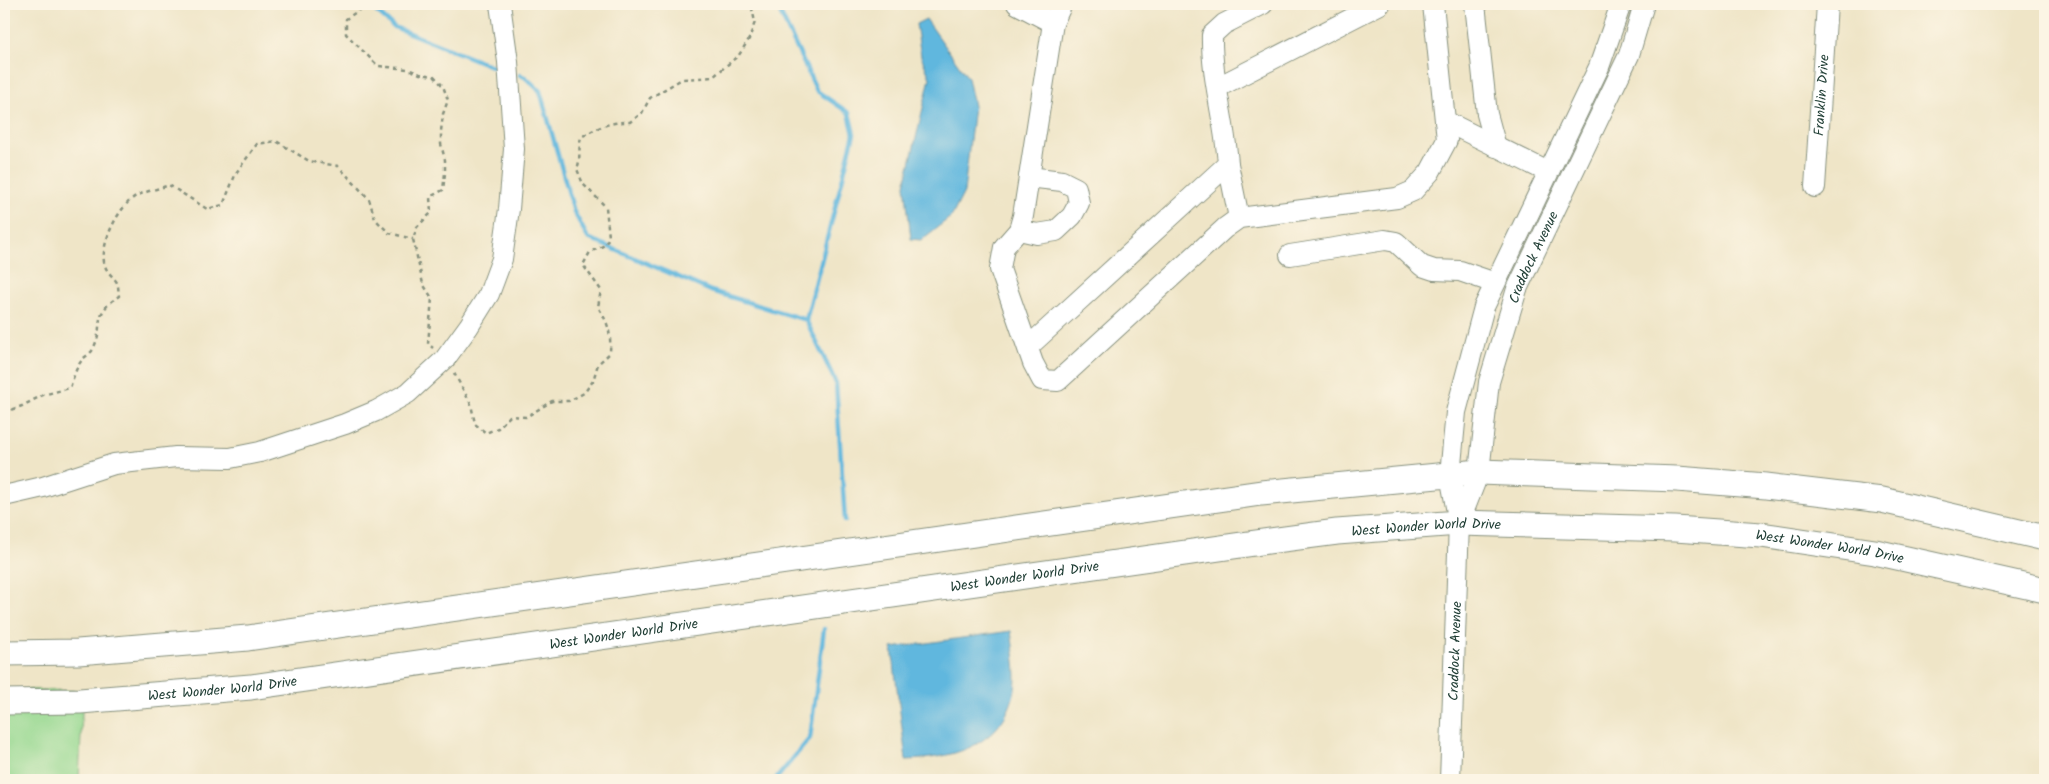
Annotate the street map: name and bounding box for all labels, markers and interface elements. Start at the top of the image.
street label: Franklin Drive [1808,53,1836,137]
street label: Craddock Avenue [1503,207,1565,306]
street label: West Wonder World Drive [1351,513,1502,543]
street label: West Wonder World Drive [1754,524,1907,570]
street label: West Wonder World Drive [949,555,1101,599]
street label: Craddock Avenue [1443,600,1468,701]
street label: West Wonder World Drive [548,613,700,656]
street label: West Wonder World Drive [147,670,299,707]

